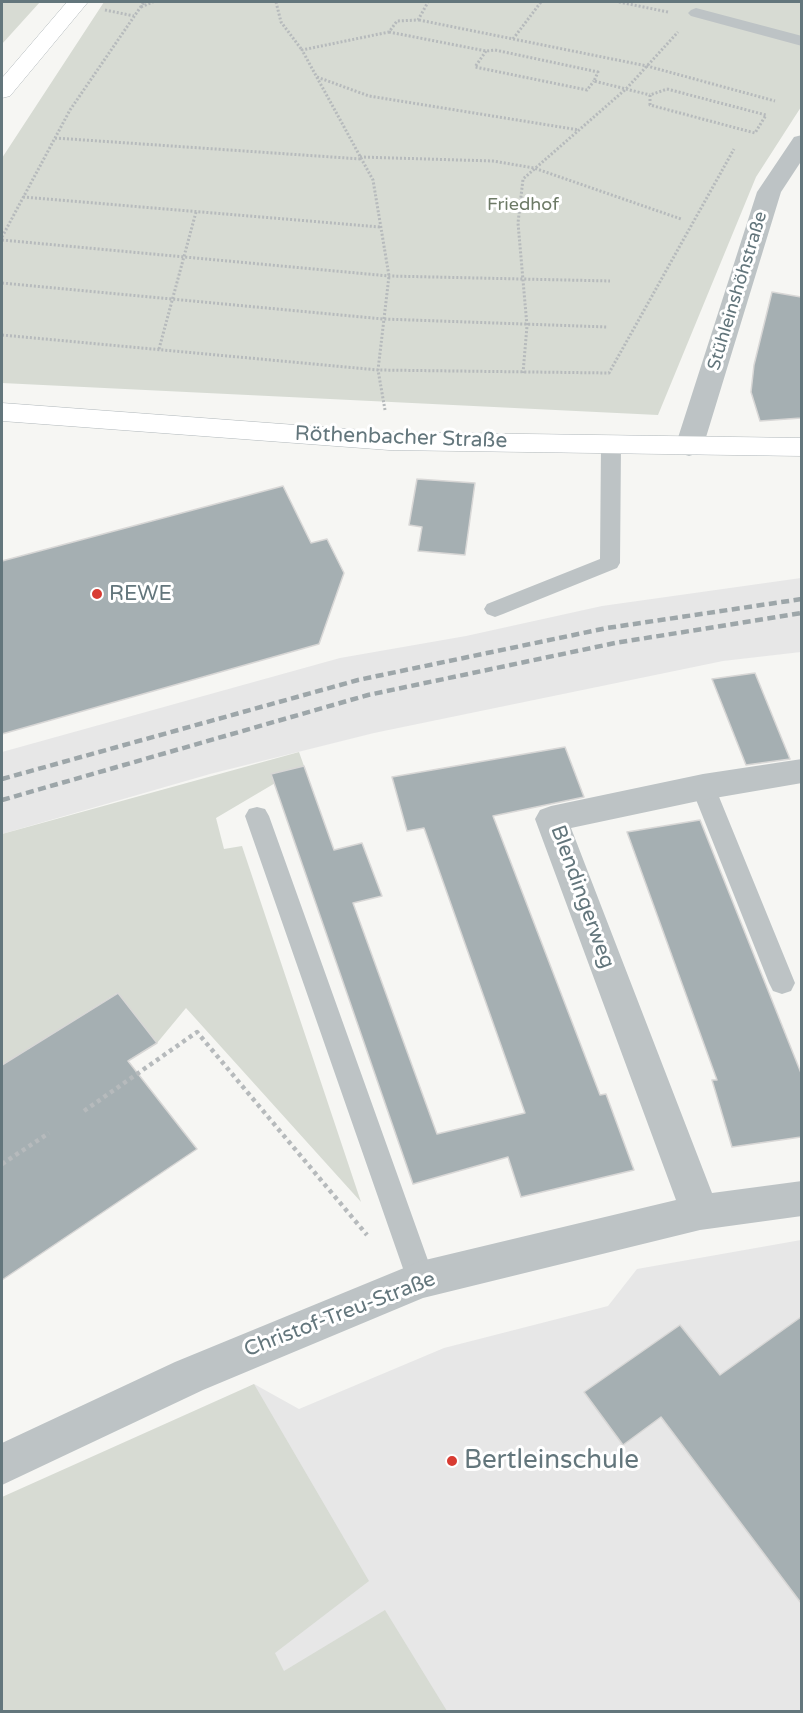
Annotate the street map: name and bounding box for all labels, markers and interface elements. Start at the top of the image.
park label: Friedhof [487,194,559,216]
street label: Stühleinshöhstraße [704,209,772,373]
street label: Röthenbacher Straße [294,422,508,454]
place label: REWE [109,581,172,607]
marker: REWE [90,587,104,601]
street label: Blendingerweg [544,822,620,972]
street label: Christof-Treu-Straße [241,1267,439,1363]
place label: Bertleinschule [464,1445,639,1477]
marker: Bertleinschule [445,1454,459,1468]

